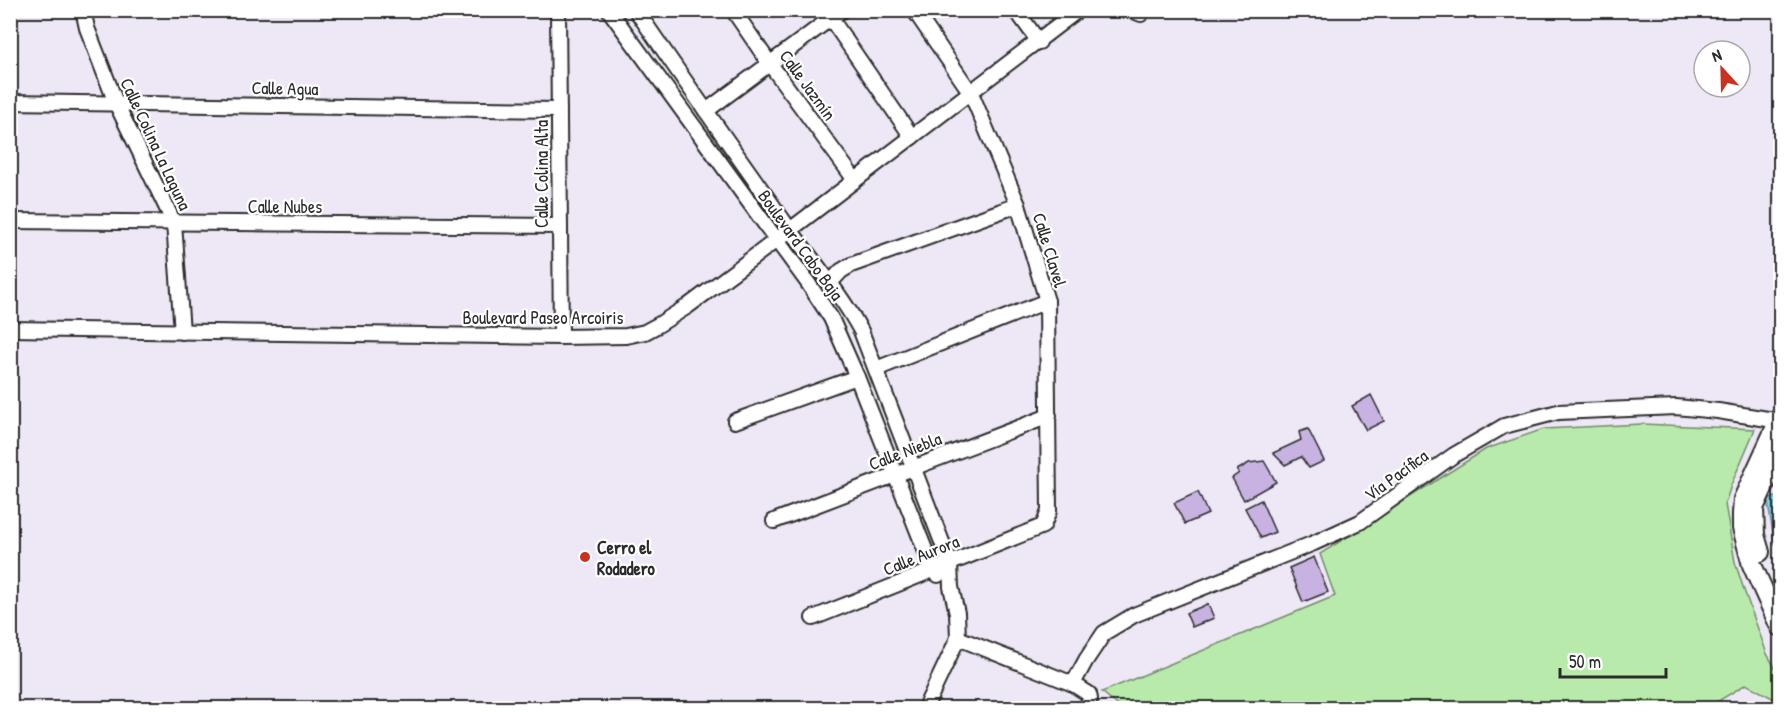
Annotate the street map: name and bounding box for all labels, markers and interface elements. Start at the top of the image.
north arrow [1692,39,1752,99]
text: N [1708,43,1725,67]
street label: Calle Jazmín [774,45,842,125]
street label: Calle Colina La Laguna [114,74,198,214]
street label: Calle Agua [251,75,319,101]
street label: Calle Colina Alta [529,120,554,228]
street label: Boulevard Cabo Baja [752,185,850,305]
street label: Calle Nubes [248,194,322,219]
street label: Calle Clavel [1027,210,1073,291]
street label: Boulevard Paseo Arcoiris [463,305,624,330]
street label: Calle Niebla [865,426,945,476]
street label: Vía Pacífica [1359,443,1433,507]
street label: Calle Aurora [879,528,963,582]
place label: Cerro el Rodadero [597,535,656,581]
marker: Cerro el Rodadero [578,550,592,564]
scale bar [1560,641,1666,679]
text: 50 m [1569,649,1601,674]

